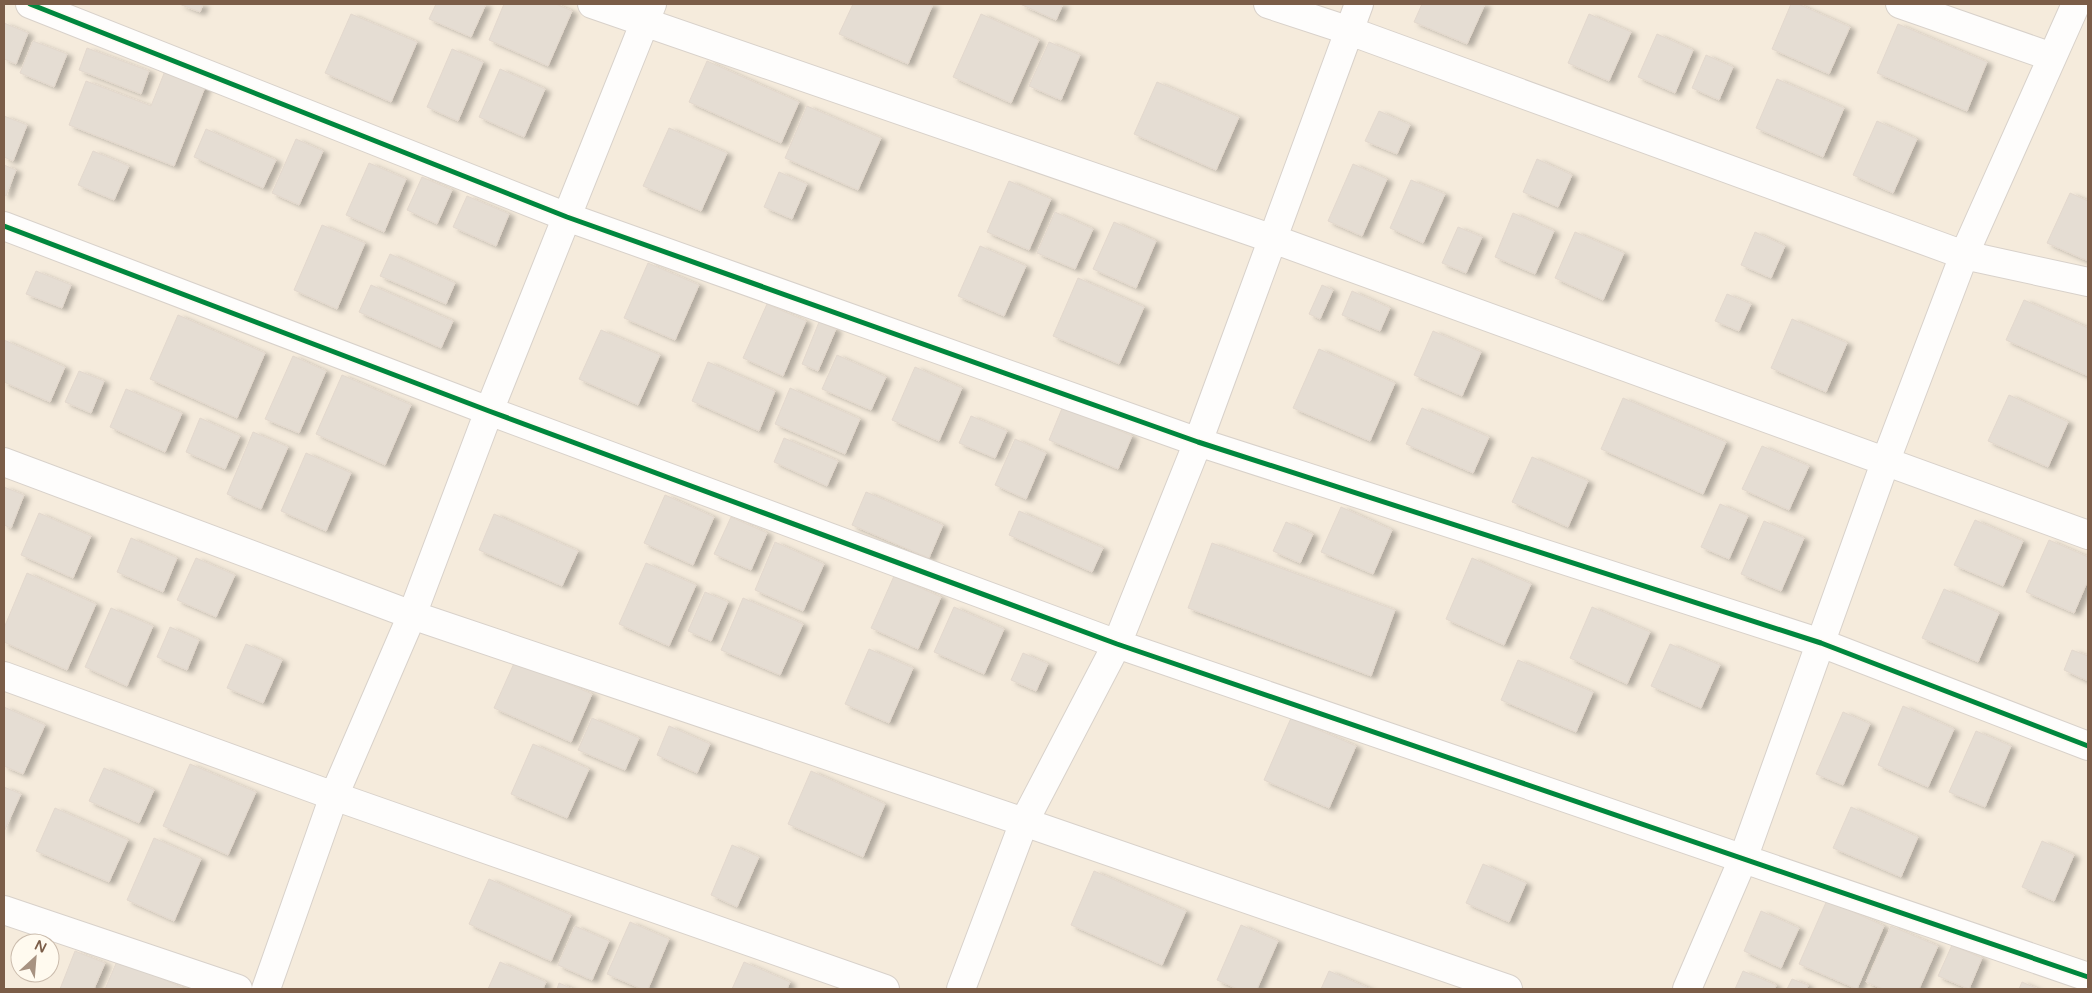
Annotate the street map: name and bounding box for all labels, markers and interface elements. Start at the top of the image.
north arrow [10,933,60,983]
text: N [32,937,49,957]

